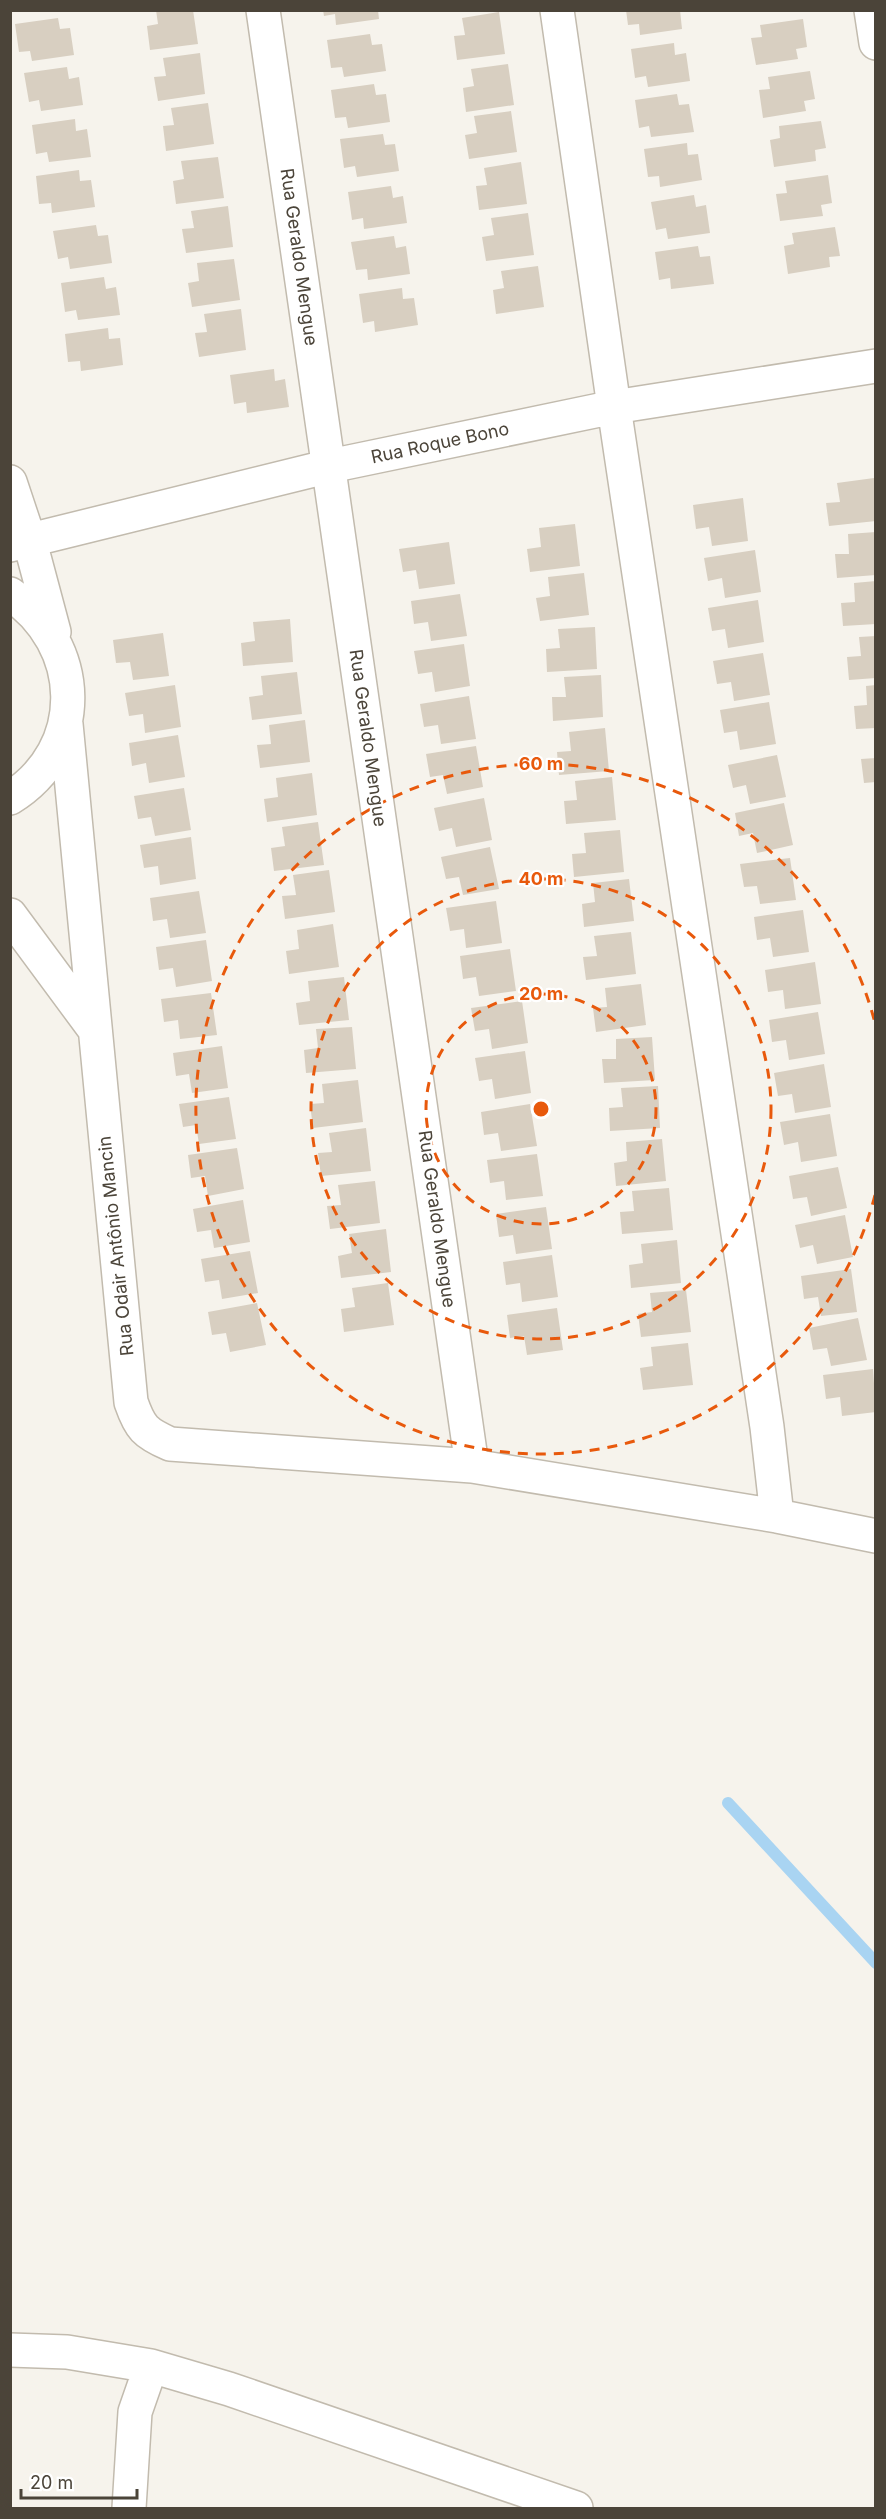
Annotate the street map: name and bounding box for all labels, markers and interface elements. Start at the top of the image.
street label: Rua Geraldo Mengue [277,167,322,347]
street label: Rua Roque Bono [369,418,511,467]
street label: Rua Geraldo Mengue [346,648,391,828]
text: 60 m [519,753,563,774]
text: 40 m [519,868,564,889]
text: 20 m [519,983,563,1004]
centre of rings [531,1099,551,1119]
street label: Rua Geraldo Mengue [415,1129,460,1309]
street label: Rua Odair Antônio Mancin [94,1135,138,1357]
scale bar [21,2462,136,2500]
text: 20 m [30,2472,73,2493]

